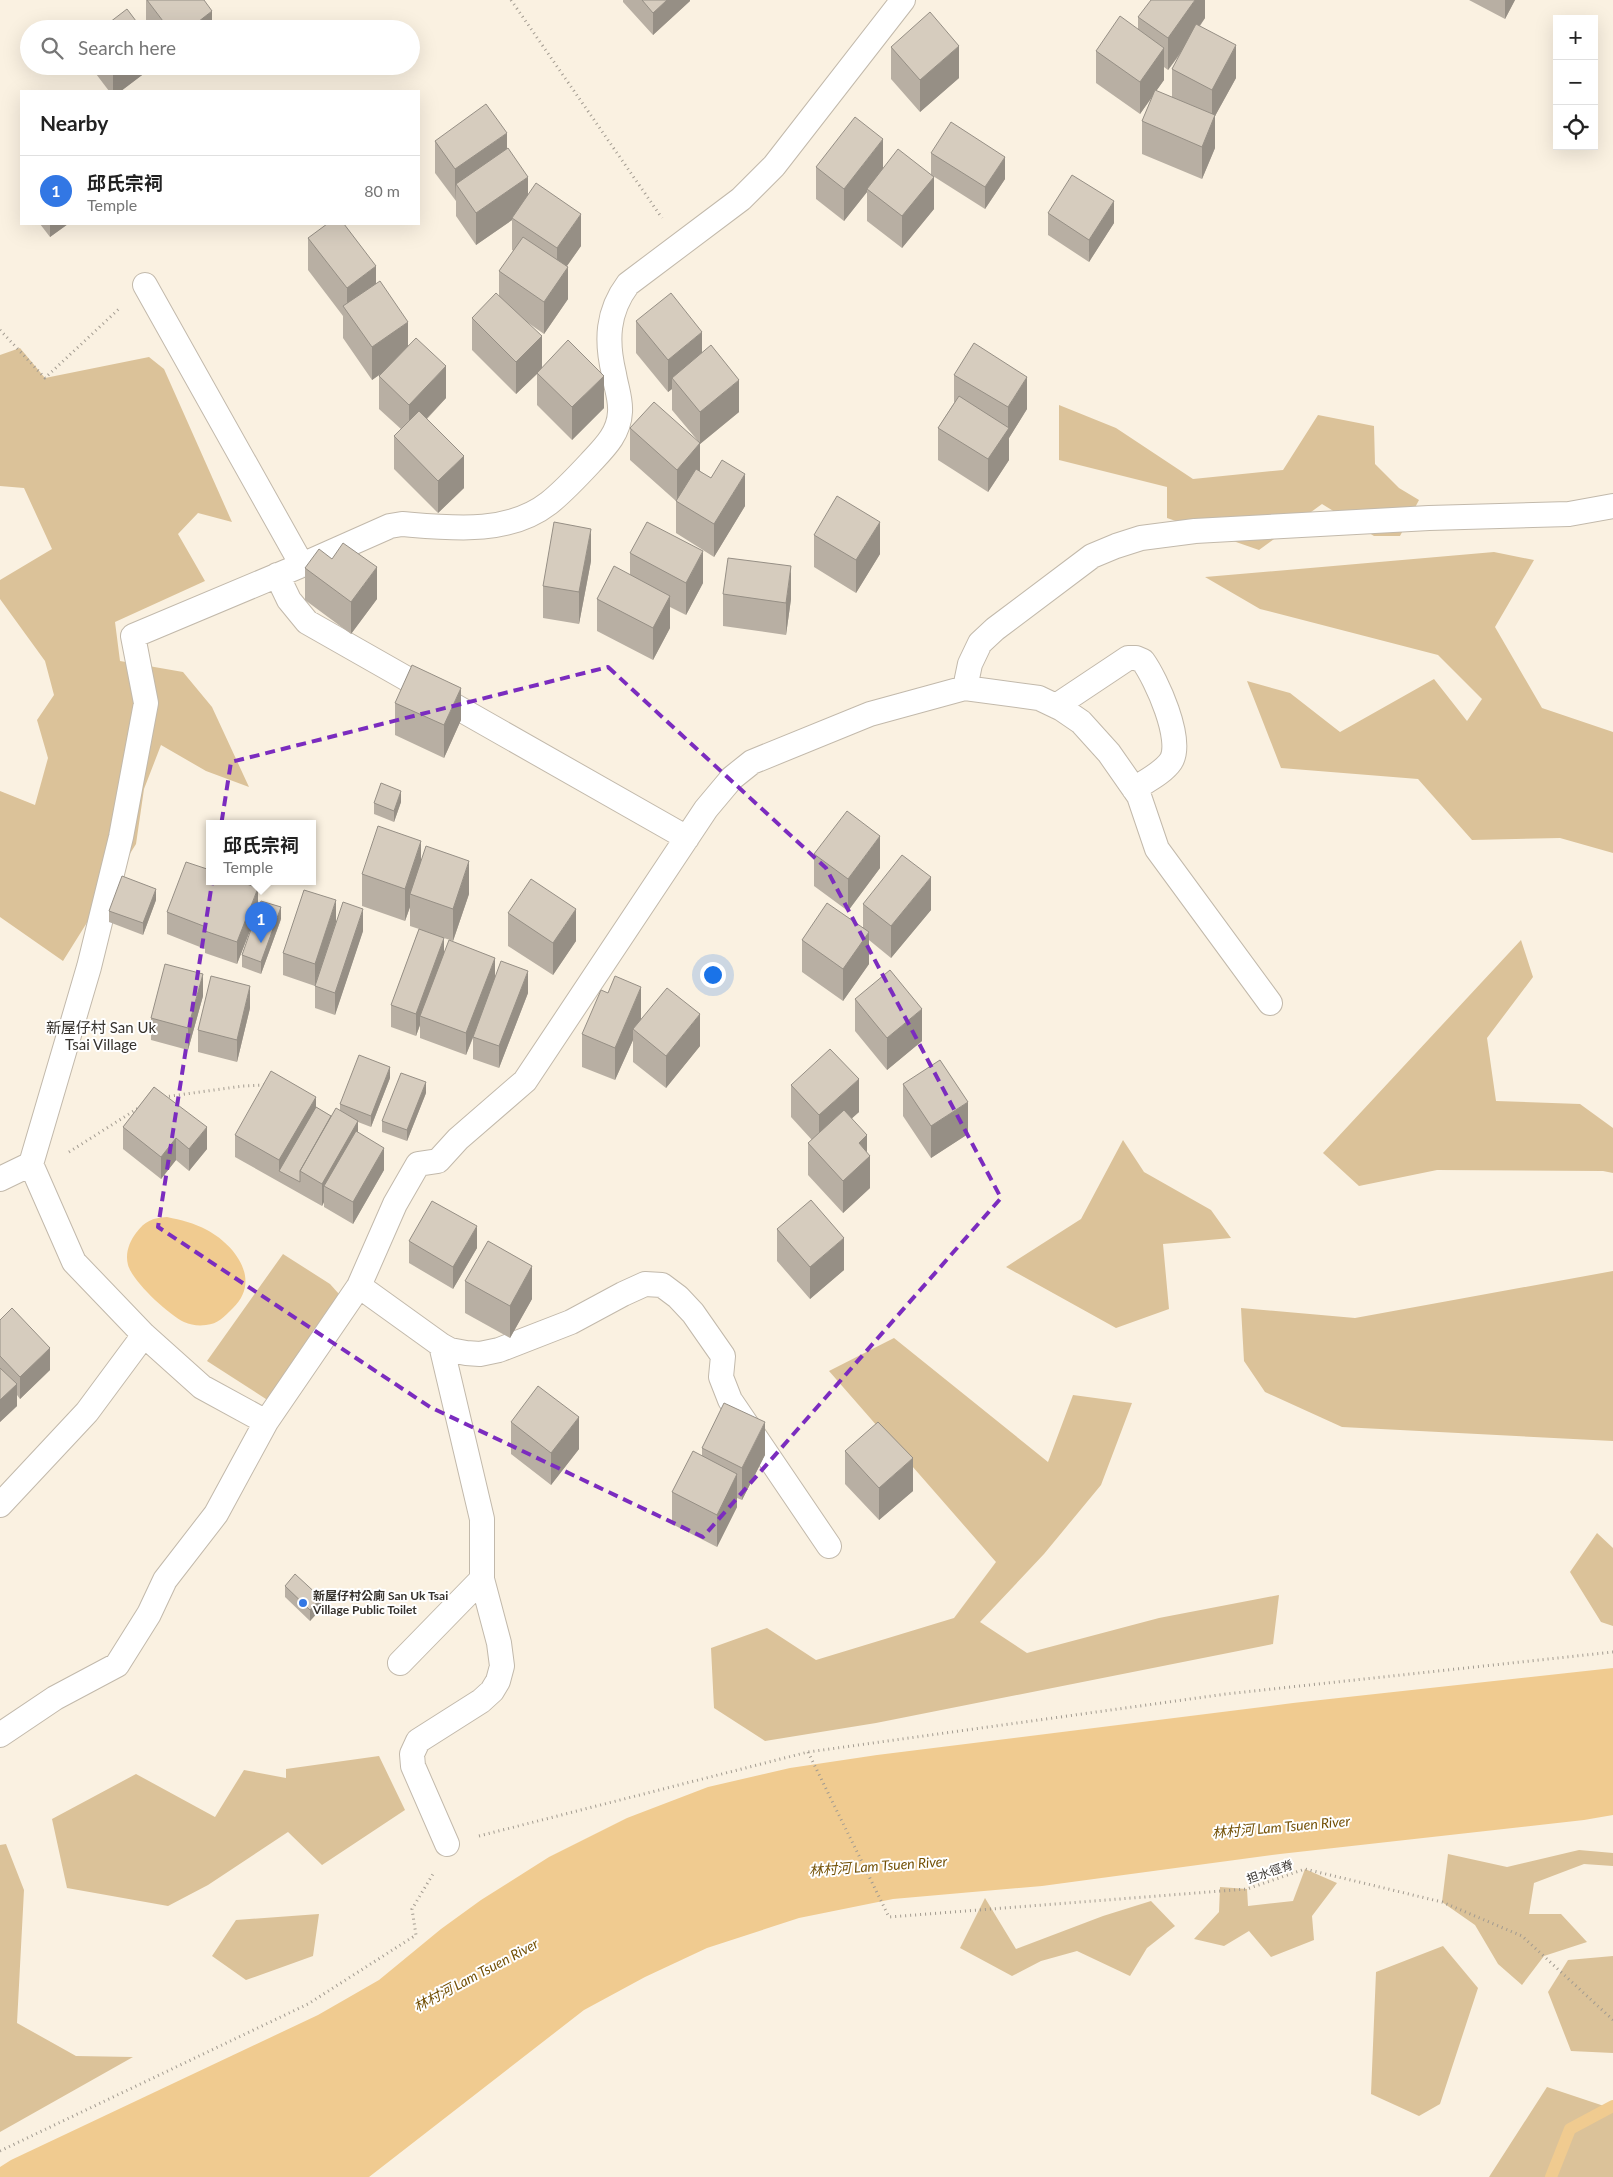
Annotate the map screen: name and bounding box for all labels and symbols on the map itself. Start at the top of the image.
pin: 1 [245,902,277,943]
your location [700,962,726,988]
district label: 新屋仔村 San Uk Tsai Village [46,1018,156,1053]
place label: 新屋仔村公廁 San Uk Tsai Village Public Toilet [312,1588,448,1617]
marker: 新屋仔村公廁 San Uk Tsai Village Public Toilet [297,1597,309,1609]
water label: 林村河 Lam Tsuen River [1211,1812,1351,1841]
water label: 林村河 Lam Tsuen River [808,1852,948,1879]
street label: 担水徑脊 [1245,1857,1295,1886]
water label: 林村河 Lam Tsuen River [411,1934,541,2015]

